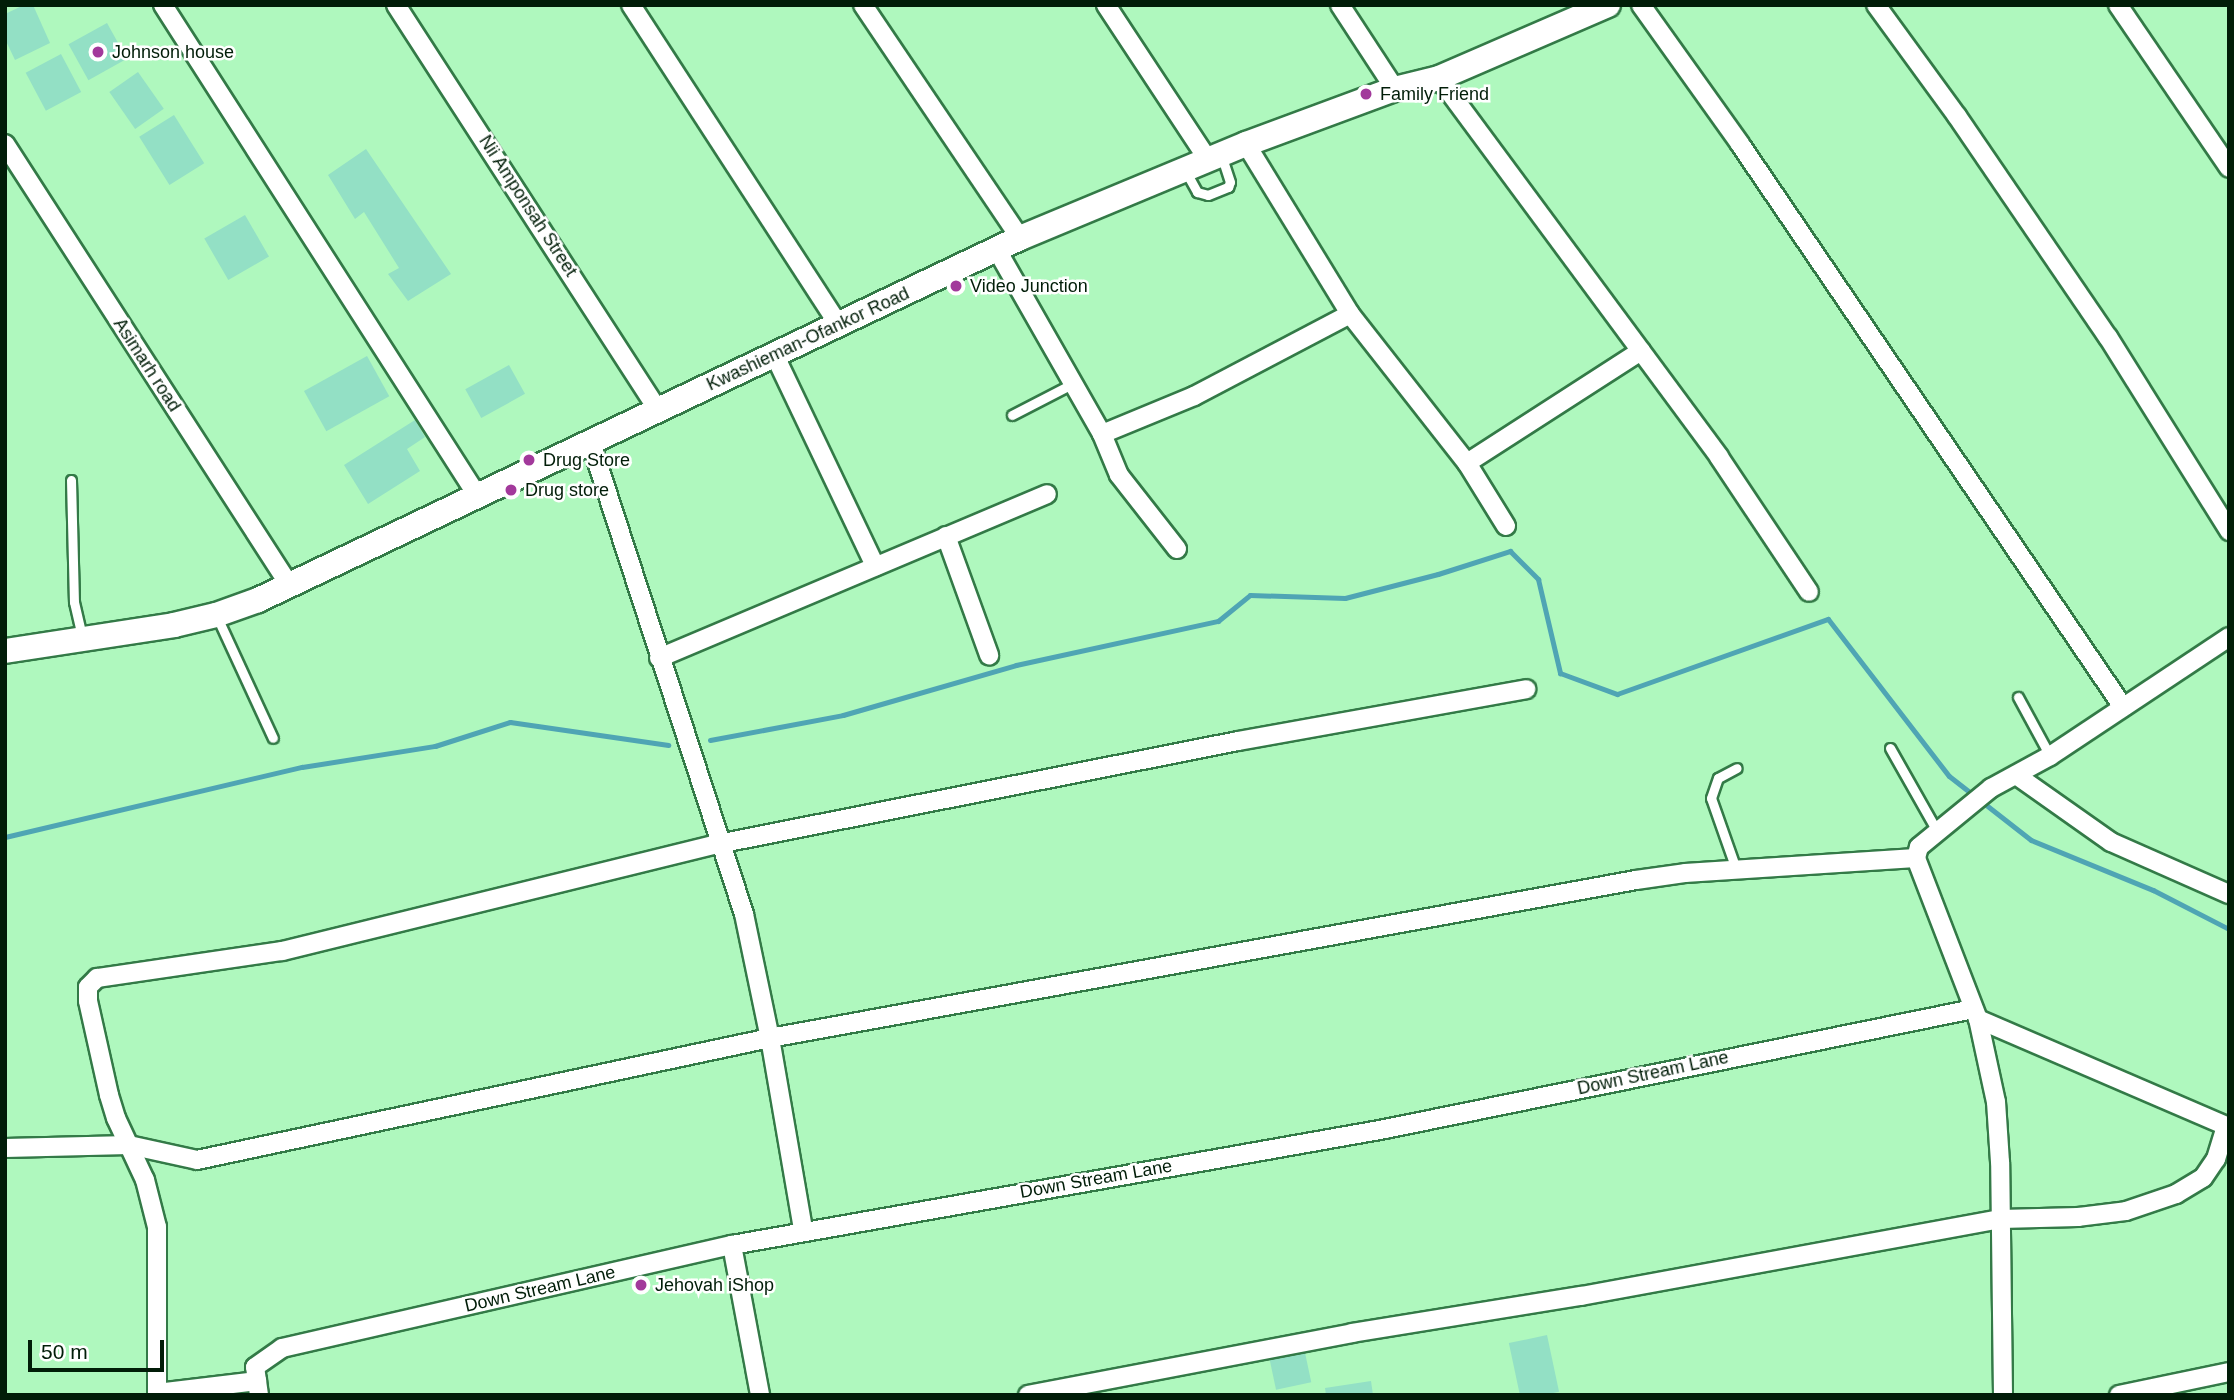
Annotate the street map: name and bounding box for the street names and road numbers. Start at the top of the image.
street label: Nii Amponsah Street [474,131,582,281]
street label: Kwashieman-Ofankor Road [703,282,913,396]
street label: Asimarh road [109,314,185,416]
street label: Down Stream Lane [1575,1046,1731,1100]
street label: Down Stream Lane [1018,1155,1174,1203]
street label: Down Stream Lane [463,1261,617,1317]

